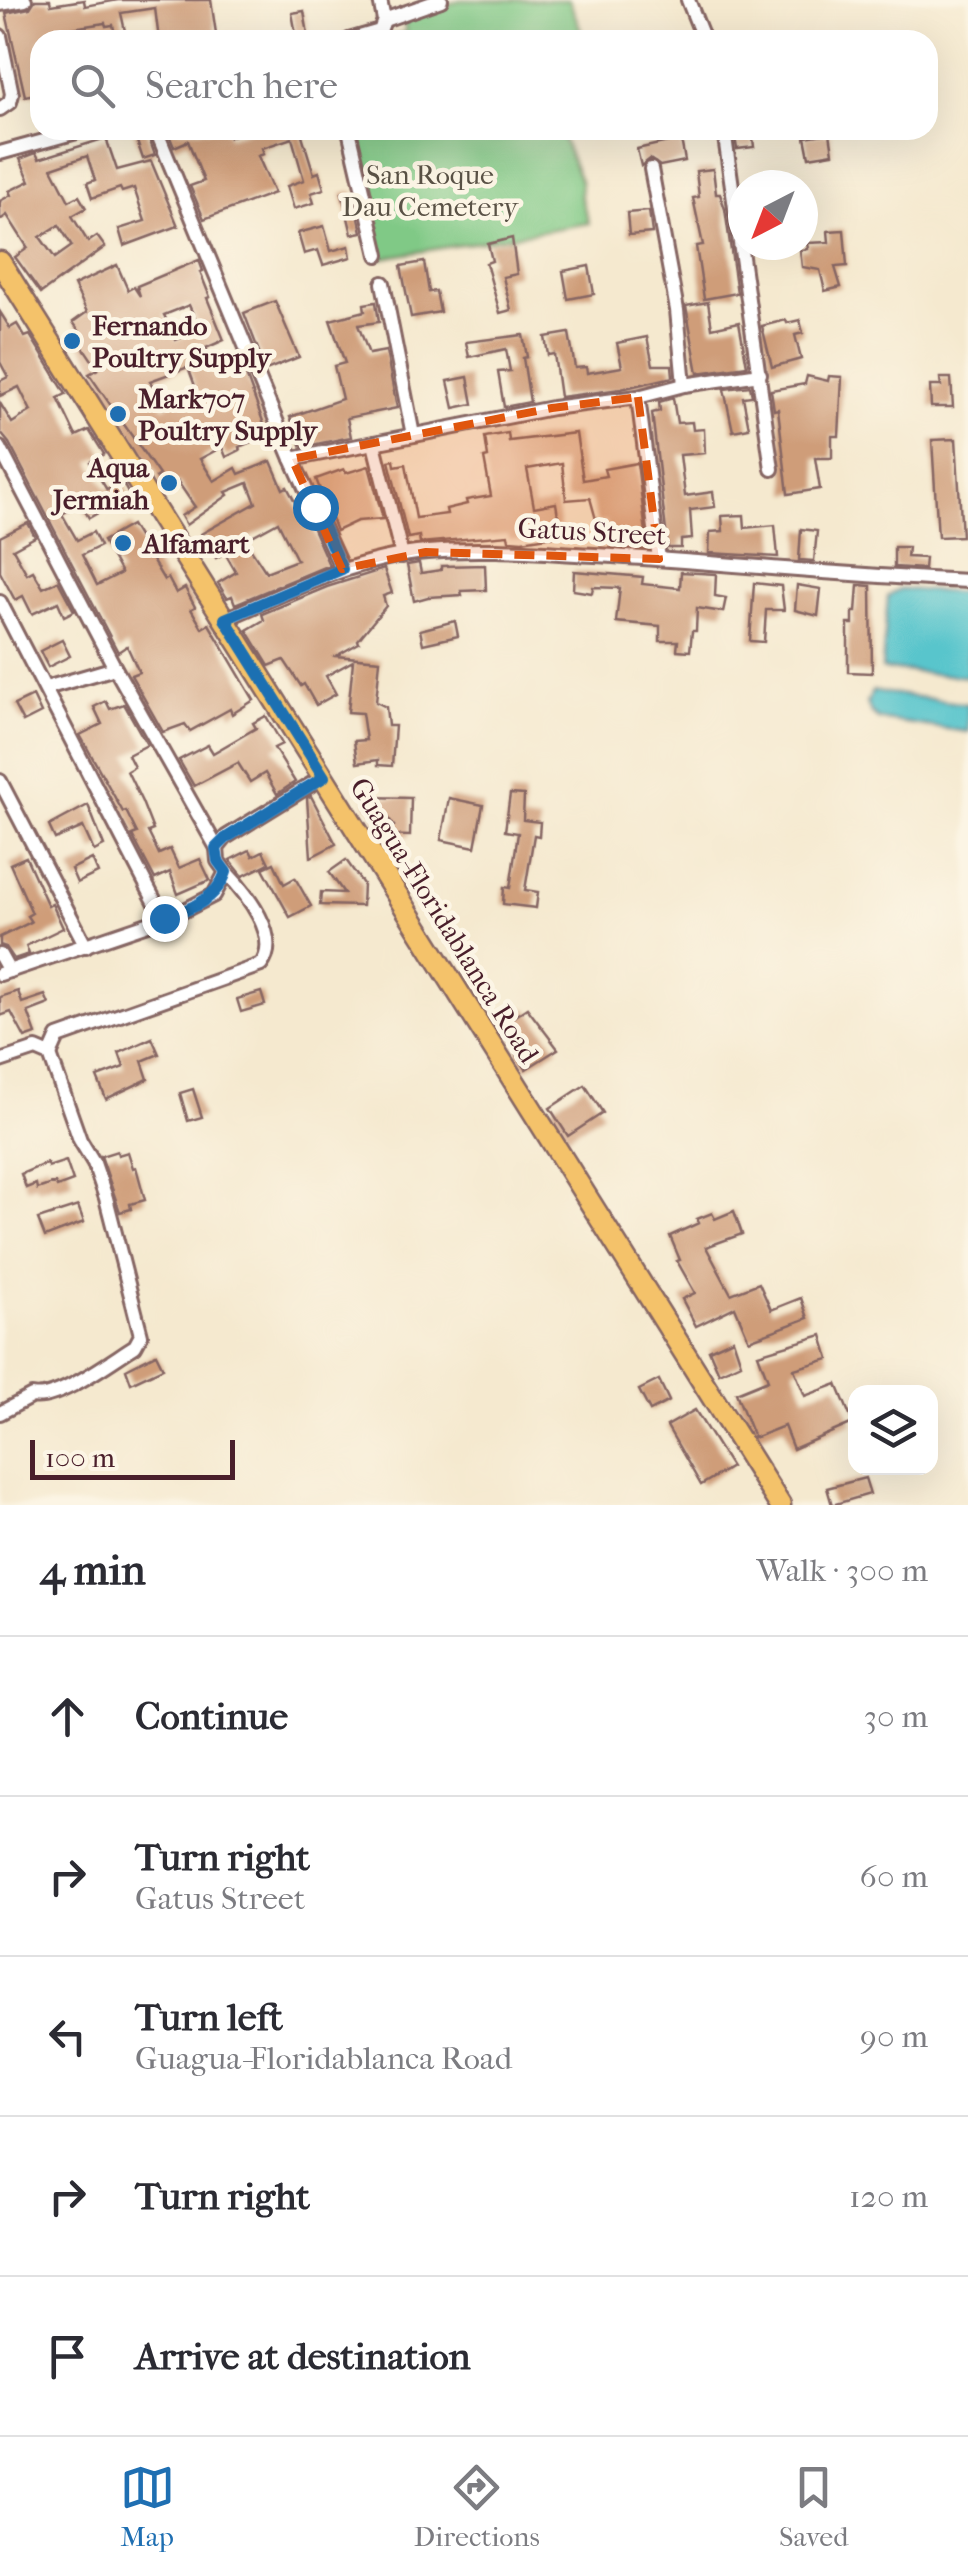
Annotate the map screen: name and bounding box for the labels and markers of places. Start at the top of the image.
place label: Fernando Poultry Supply [92,309,273,374]
marker: Fernando Poultry Supply [61,330,83,352]
place label: Mark707 Poultry Supply [138,382,319,447]
marker: Mark707 Poultry Supply [107,403,129,425]
place label: Aqua Jermiah [50,451,150,516]
marker: Aqua Jermiah [158,472,180,494]
place label: Alfamart [141,527,250,560]
marker: Alfamart [112,532,134,554]

